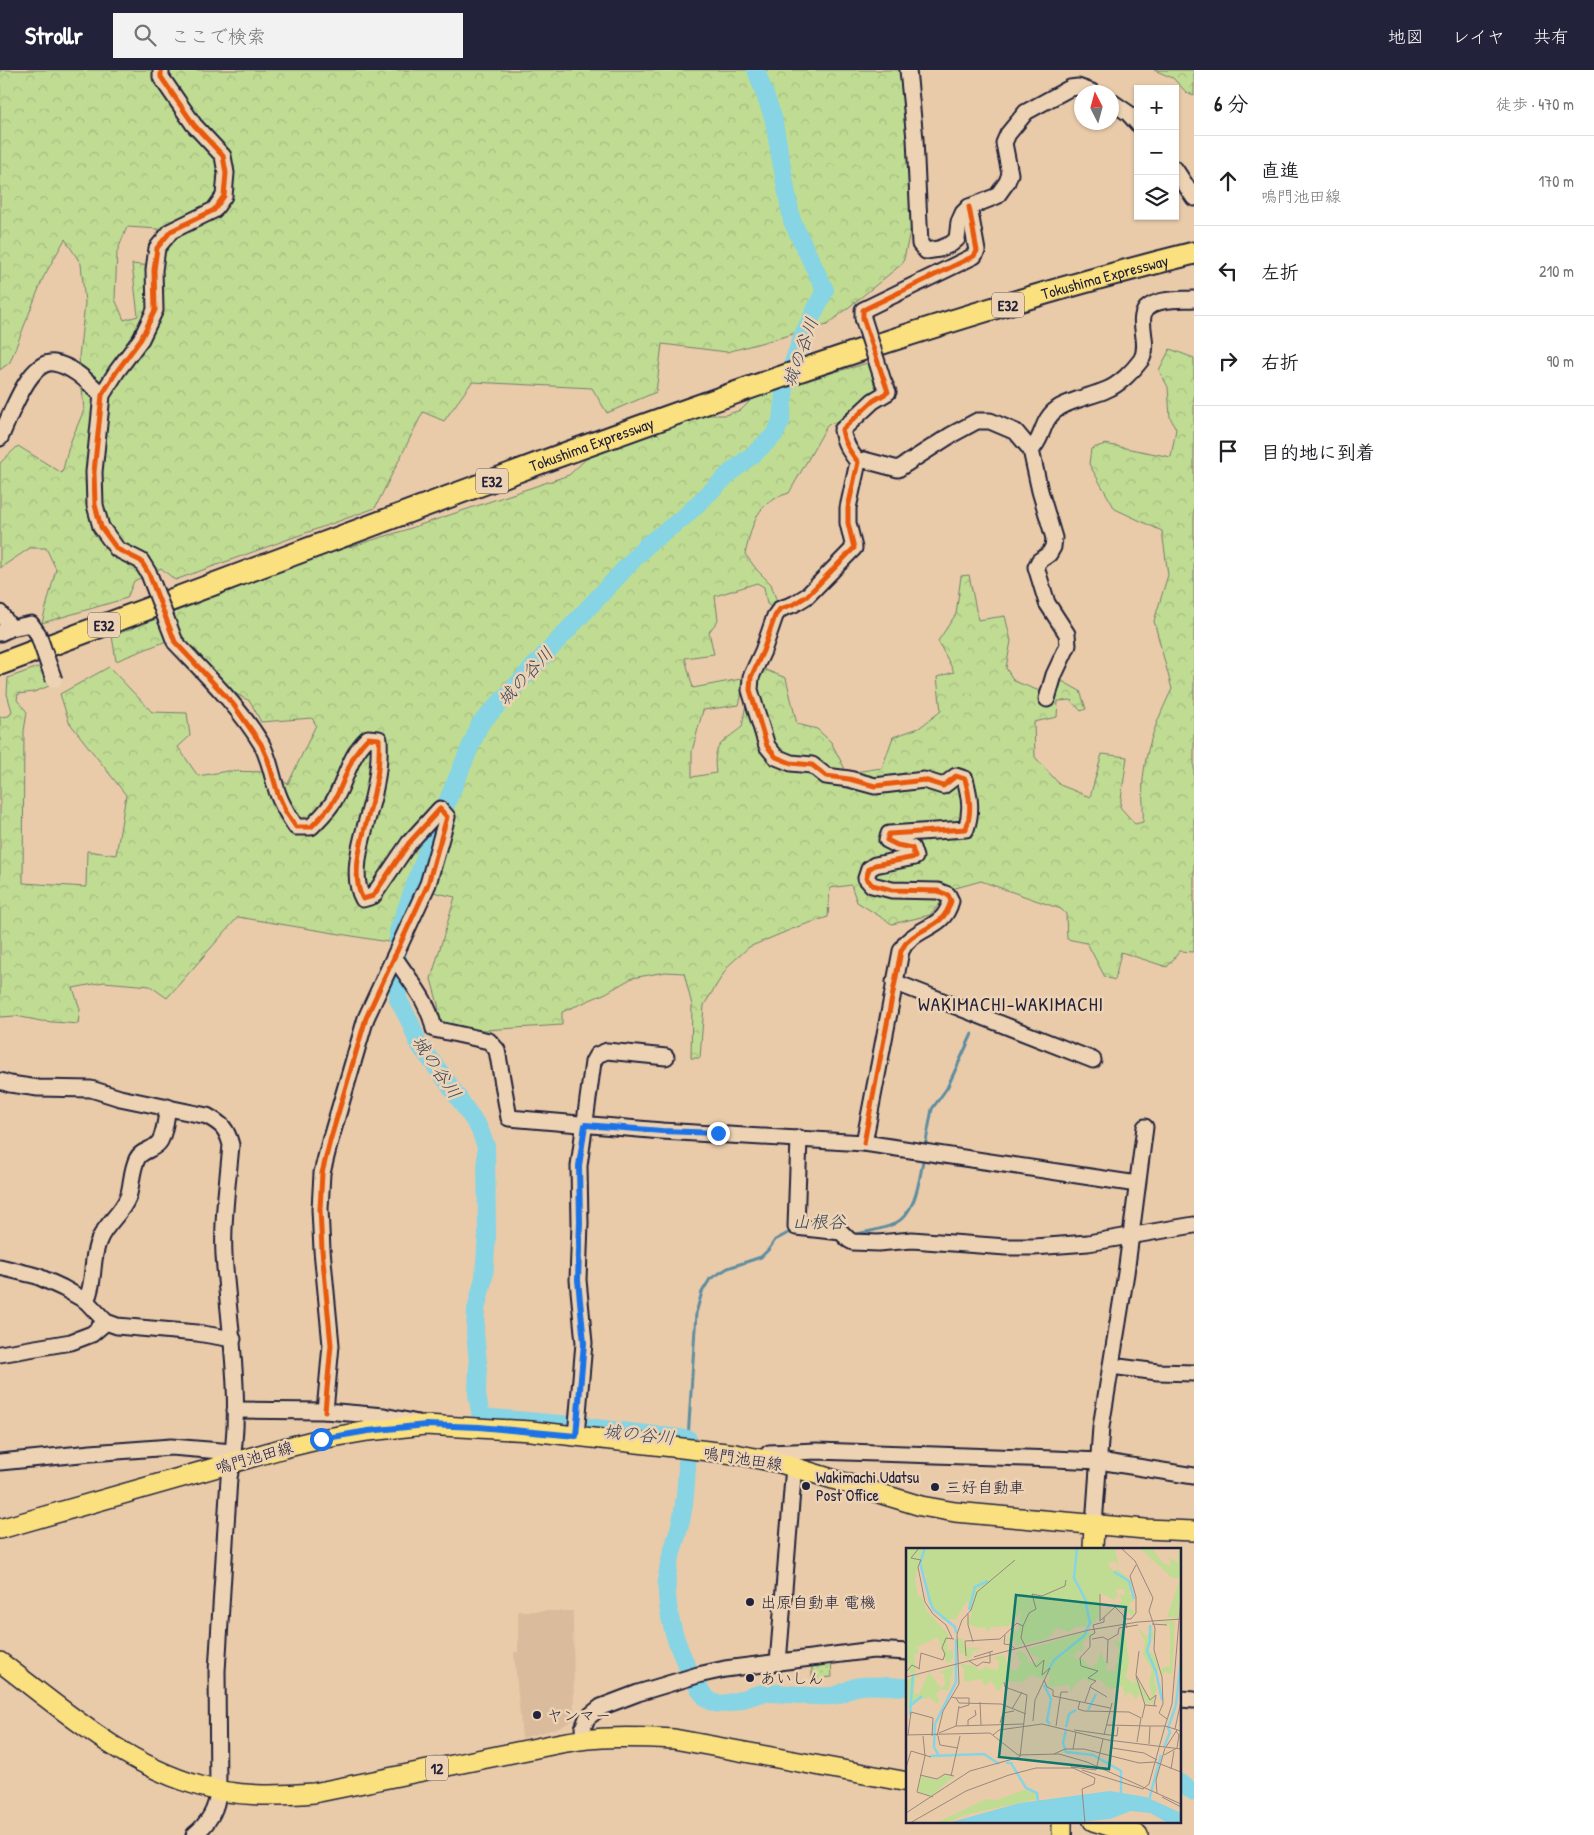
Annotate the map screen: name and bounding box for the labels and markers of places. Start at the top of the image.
place label: Wakimachi Udatsu Post Office [816,1466,920,1506]
place label: 三好自動車 [945,1476,1025,1498]
marker: Wakimachi Udatsu Post Office [800,1480,812,1492]
marker: 三好自動車 [929,1481,941,1493]
place label: 出原自動車 電機 [760,1591,876,1613]
marker: 出原自動車 電機 [744,1596,756,1608]
place label: あいしん [760,1667,824,1689]
marker: あいしん [744,1672,756,1684]
place label: ヤンマー [547,1704,611,1726]
marker: ヤンマー [531,1709,543,1721]

